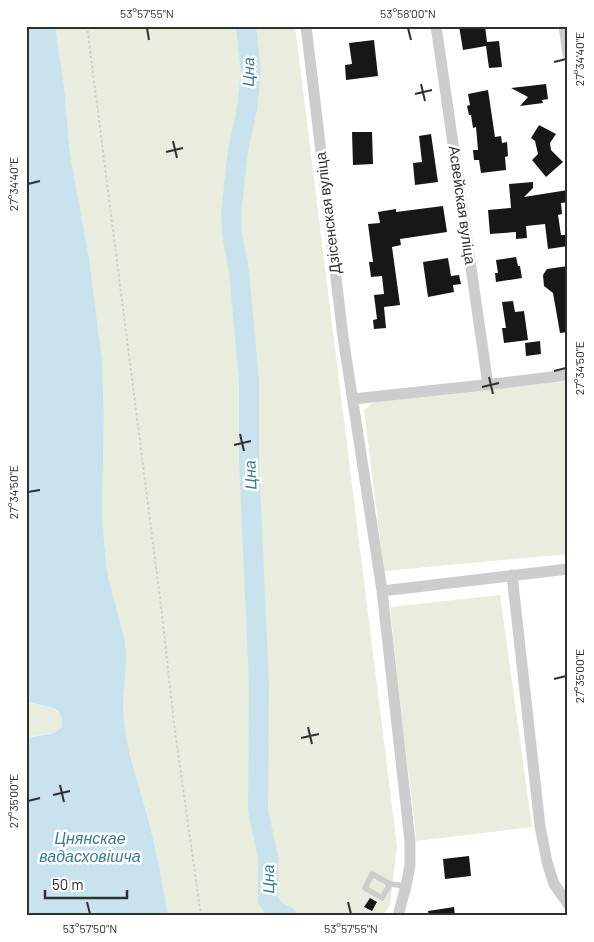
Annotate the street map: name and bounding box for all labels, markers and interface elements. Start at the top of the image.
text: 53°57'55"N [120,6,174,20]
text: 53°58'00"N [380,6,436,20]
text: 27°34'40"E [572,32,586,86]
water label: Цна [238,57,257,87]
street label: Асвейская вуліца [446,144,480,266]
street label: Дзісенская вуліца [311,150,343,275]
text: 27°34'40"E [6,157,20,211]
text: 27°34'50"E [572,341,586,395]
water label: Цна [239,460,260,490]
text: 27°34'50"E [6,465,20,519]
text: 27°35'00"E [572,649,586,703]
text: 27°35'00"E [6,774,20,828]
water label: Цнянскае вадасховішча [39,828,141,865]
water label: Цна [258,864,277,894]
scale bar [45,867,128,899]
text: 50 m [52,875,84,893]
text: 53°57'50"N [63,921,117,935]
text: 53°57'55"N [324,921,378,935]

